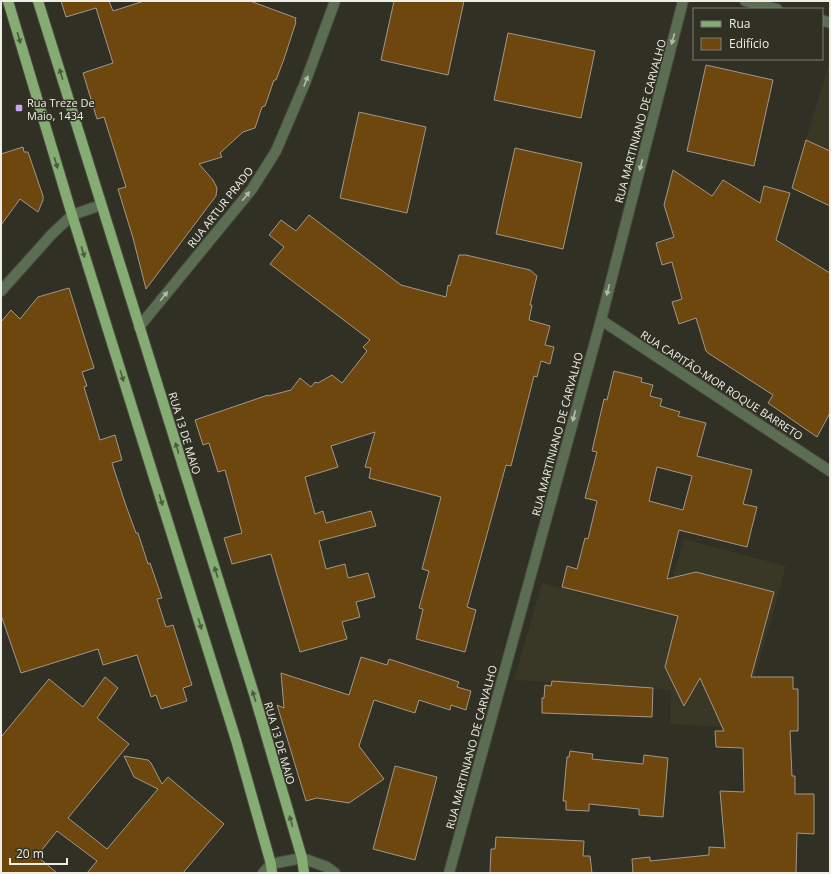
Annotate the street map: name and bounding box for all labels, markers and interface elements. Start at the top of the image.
legend [693,8,823,60]
text: Rua [729,15,750,32]
one-way arrow [670,32,676,45]
one-way arrow [16,33,22,45]
text: Edifício [729,35,769,52]
street label: RUA MARTINIANO DE CARVALHO [611,37,669,205]
one-way arrow [58,68,64,80]
one-way arrow [303,75,309,87]
place label: Rua Treze De Maio, 1434 [27,95,95,123]
marker: Rua Treze De Maio, 1434 [14,103,24,113]
one-way arrow [53,157,59,169]
one-way arrow [638,159,644,171]
street label: RUA ARTUR PRADO [184,163,256,251]
one-way arrow [242,190,250,201]
one-way arrow [81,246,87,258]
one-way arrow [605,284,611,297]
one-way arrow [159,291,168,302]
street label: RUA CAPITÃO-MOR ROQUE BARRETO [638,327,806,443]
street label: RUA MARTINIANO DE CARVALHO [528,350,586,518]
one-way arrow [119,371,125,383]
street label: RUA 13 DE MAIO [165,390,205,476]
one-way arrow [571,410,577,422]
one-way arrow [174,442,180,454]
one-way arrow [158,495,164,507]
one-way arrow [212,566,218,578]
one-way arrow [197,619,203,631]
street label: RUA MARTINIANO DE CARVALHO [442,663,500,831]
one-way arrow [251,690,257,702]
street label: RUA 13 DE MAIO [261,700,299,786]
one-way arrow [288,815,294,827]
scale bar [10,840,67,866]
text: 20 m [16,845,44,862]

